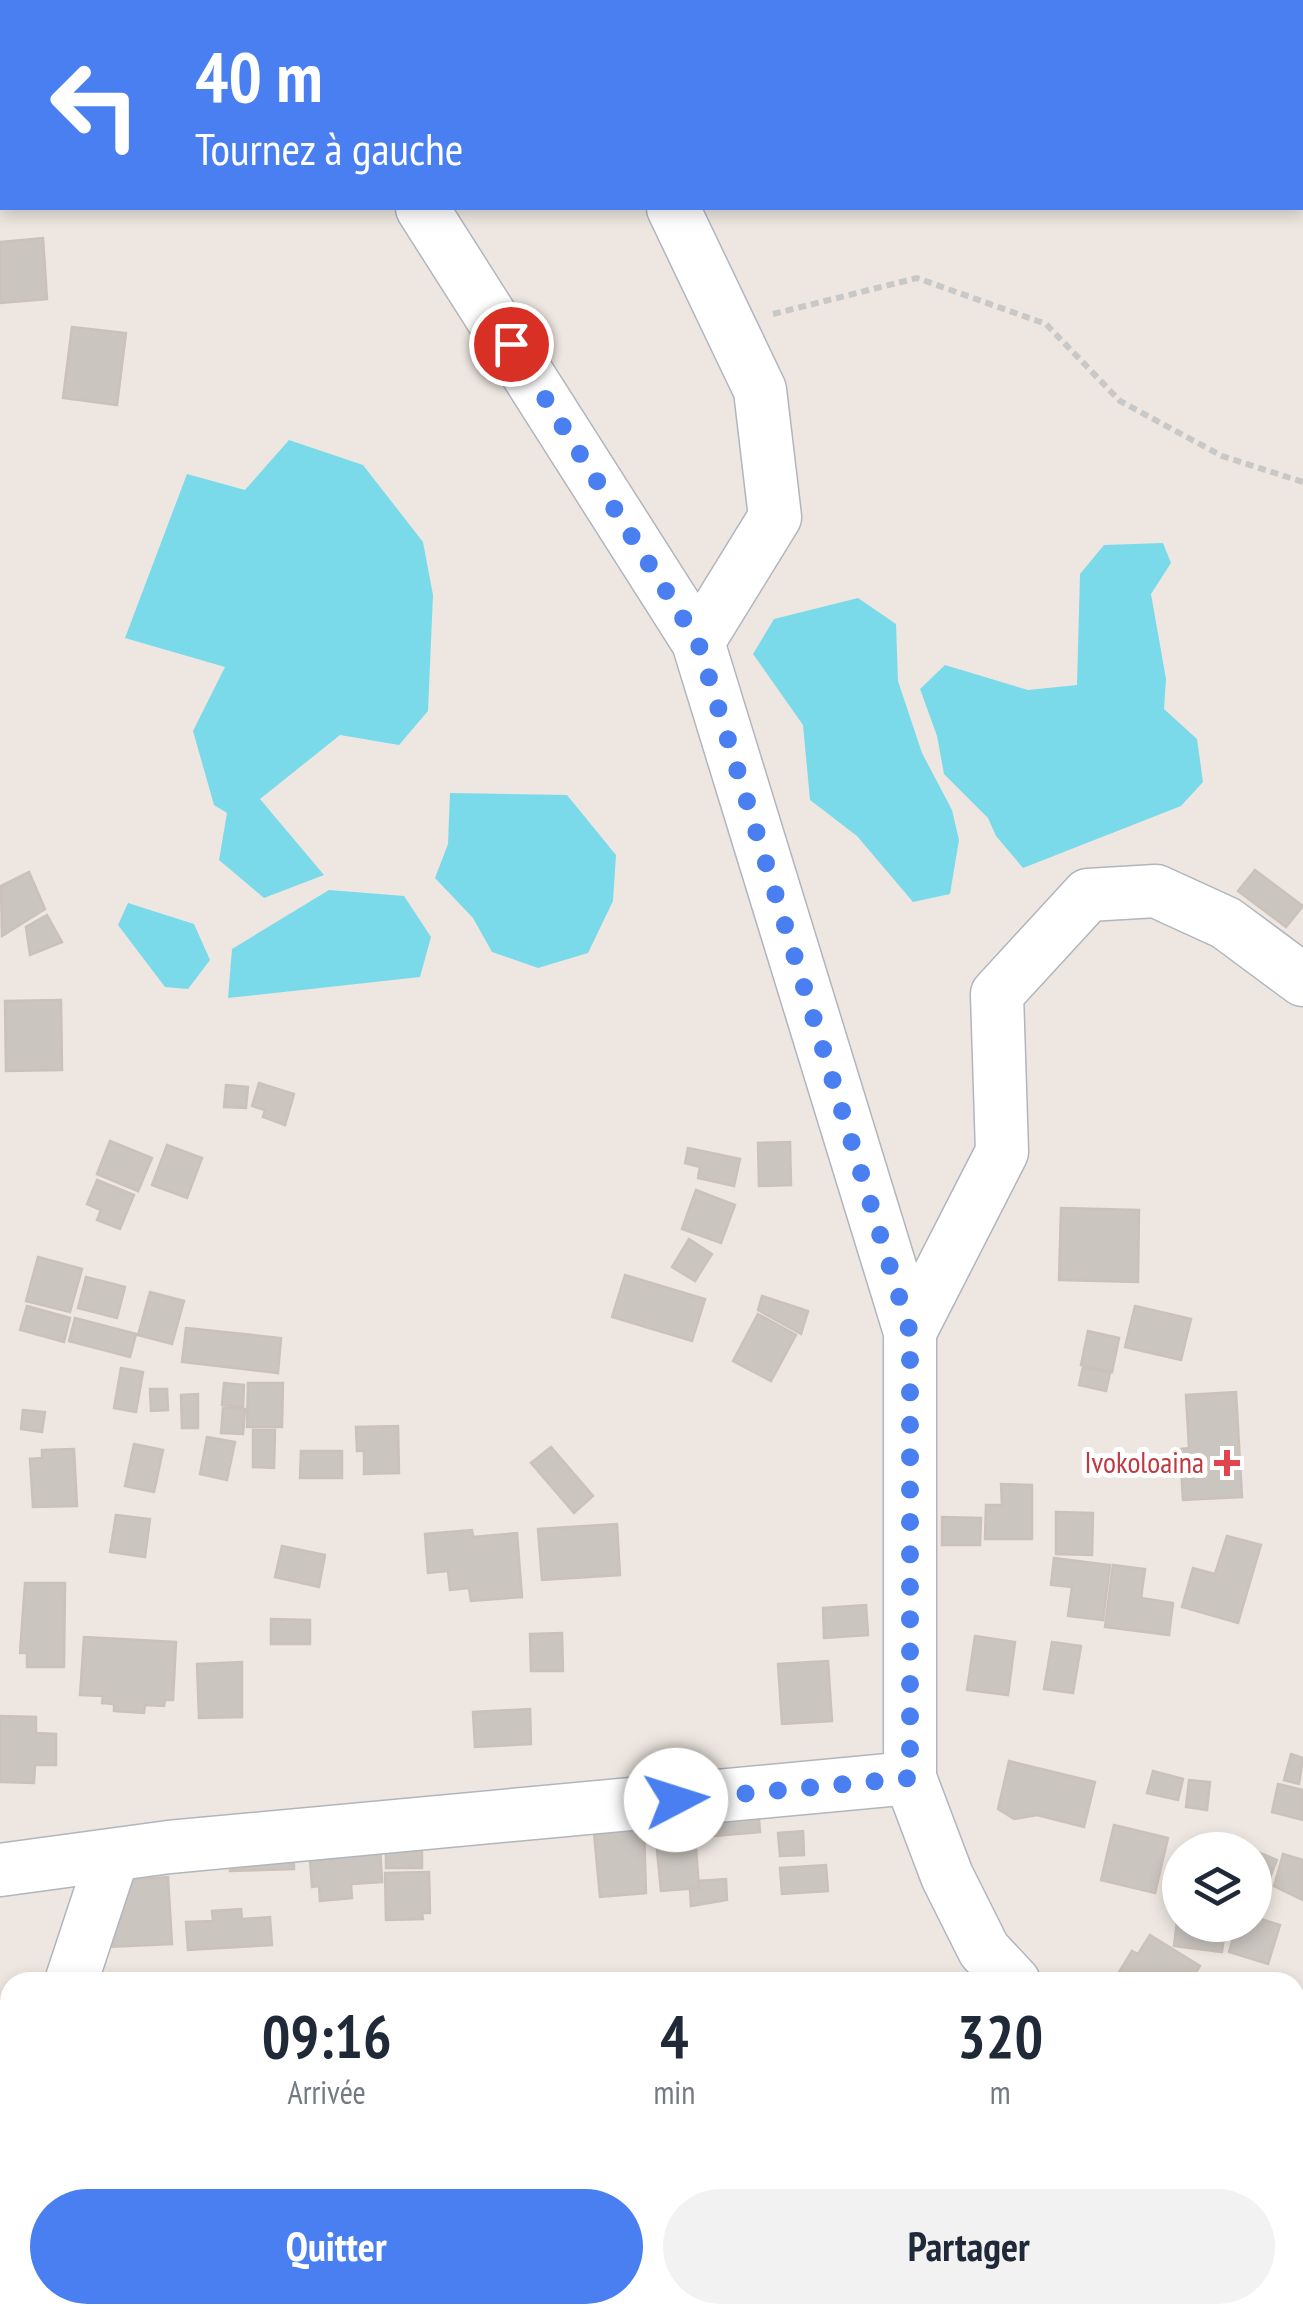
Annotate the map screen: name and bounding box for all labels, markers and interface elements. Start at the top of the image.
text: 40 m [195,31,323,121]
icon: left [30,40,160,170]
text: Tournez à gauche [195,119,463,177]
pin [469,302,554,387]
icon: arrive [484,317,539,372]
place label: Ivokoloaina [1084,1442,1204,1481]
marker: Ivokoloaina [1214,1450,1240,1476]
position arrow [624,1748,728,1852]
map controls [1162,1832,1272,1942]
button: layers [1162,1832,1272,1942]
text: 09:16 [262,1997,392,2075]
text: 4 [660,1997,689,2075]
text: 320 [957,1997,1043,2075]
text: Arrivée [288,2071,366,2113]
text: min [653,2071,695,2113]
text: m [990,2071,1011,2113]
button: Quitter [30,2189,643,2304]
button: Partager [663,2189,1275,2304]

